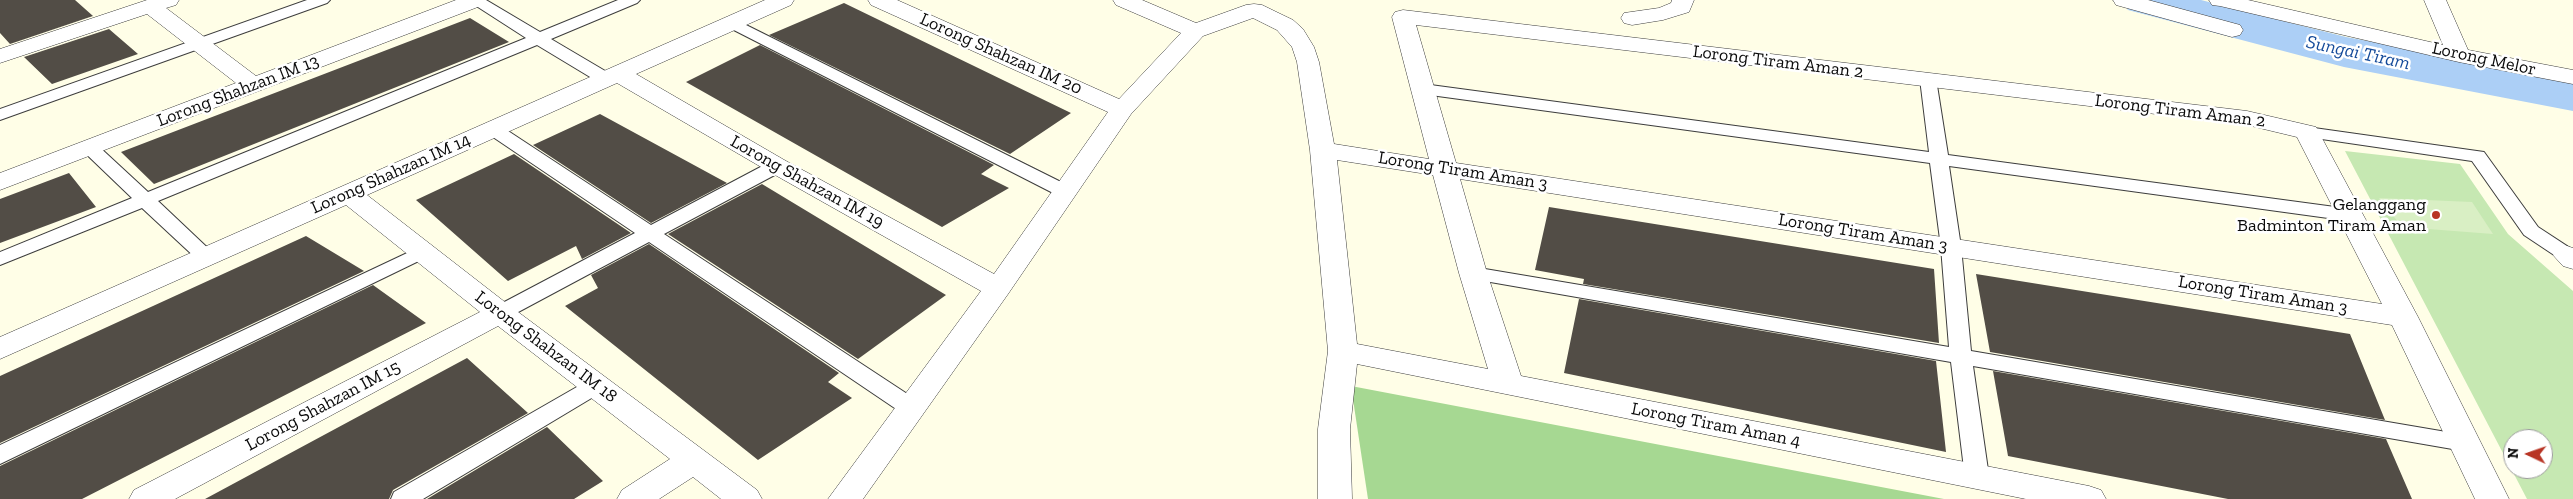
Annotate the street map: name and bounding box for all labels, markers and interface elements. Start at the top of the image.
street label: Lorong Shahzan IM 20 [916,8,1086,100]
water label: Sungai Tiram [2304,31,2412,75]
street label: Lorong Melor [2430,37,2538,81]
street label: Lorong Tiram Aman 2 [1691,41,1865,83]
street label: Lorong Shahzan IM 13 [154,50,322,132]
street label: Lorong Tiram Aman 2 [2093,90,2267,132]
street label: Lorong Shahzan IM 14 [308,129,474,219]
street label: Lorong Shahzan IM 19 [726,131,888,233]
street label: Lorong Tiram Aman 3 [1377,147,1549,195]
place label: Gelanggang Badminton Tiram Aman [2237,194,2426,236]
street label: Lorong Tiram Aman 3 [1777,209,1949,257]
marker: Gelanggang Badminton Tiram Aman [2430,209,2442,221]
street label: Lorong Tiram Aman 3 [2177,271,2349,319]
street label: Lorong Shahzan IM 18 [471,287,621,407]
street label: Lorong Shahzan IM 15 [242,356,404,456]
street label: Lorong Tiram Aman 4 [1629,398,1803,452]
north arrow [2503,429,2553,479]
text: N [2505,447,2522,459]

